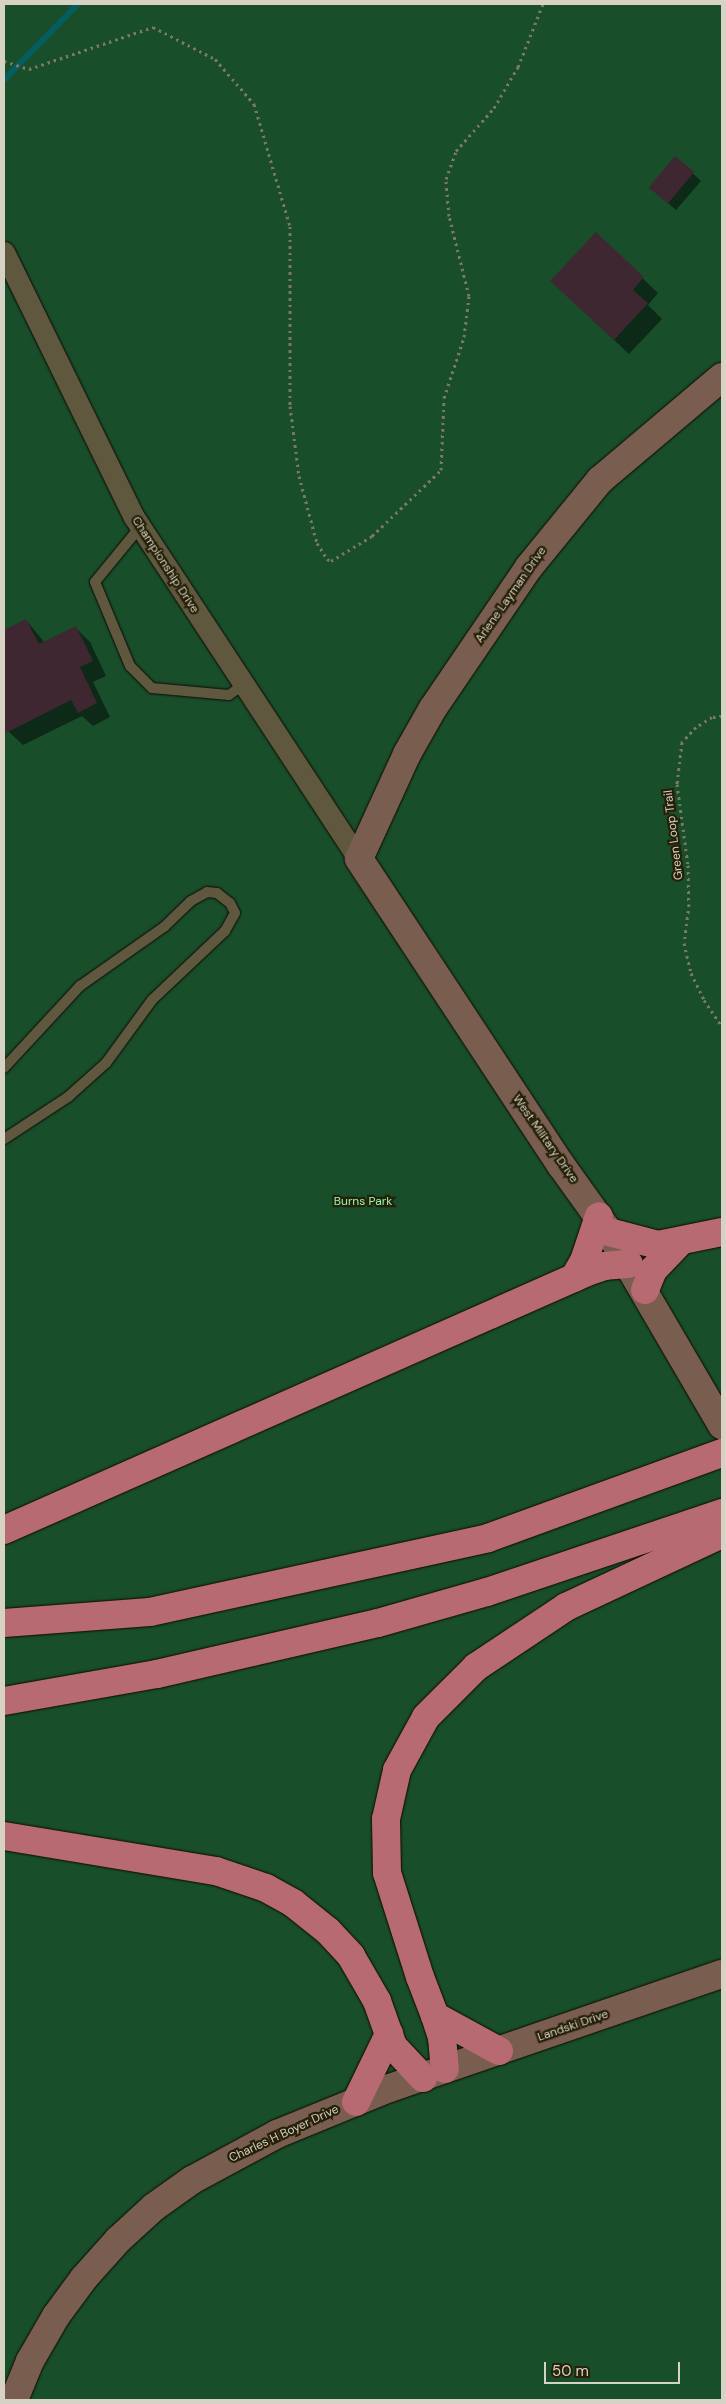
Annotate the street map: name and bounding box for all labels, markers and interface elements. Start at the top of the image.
street label: Championship Drive [128,514,202,616]
street label: Arlene Layman Drive [472,544,550,646]
street label: Green Loop Trail [661,789,687,881]
street label: West Military Drive [509,1092,581,1186]
park label: Burns Park [334,1195,392,1209]
street label: Landski Drive [536,2007,610,2045]
street label: Charles H Boyer Drive [227,2102,341,2166]
scale bar [546,2352,682,2384]
text: 50 m [552,2361,589,2381]

